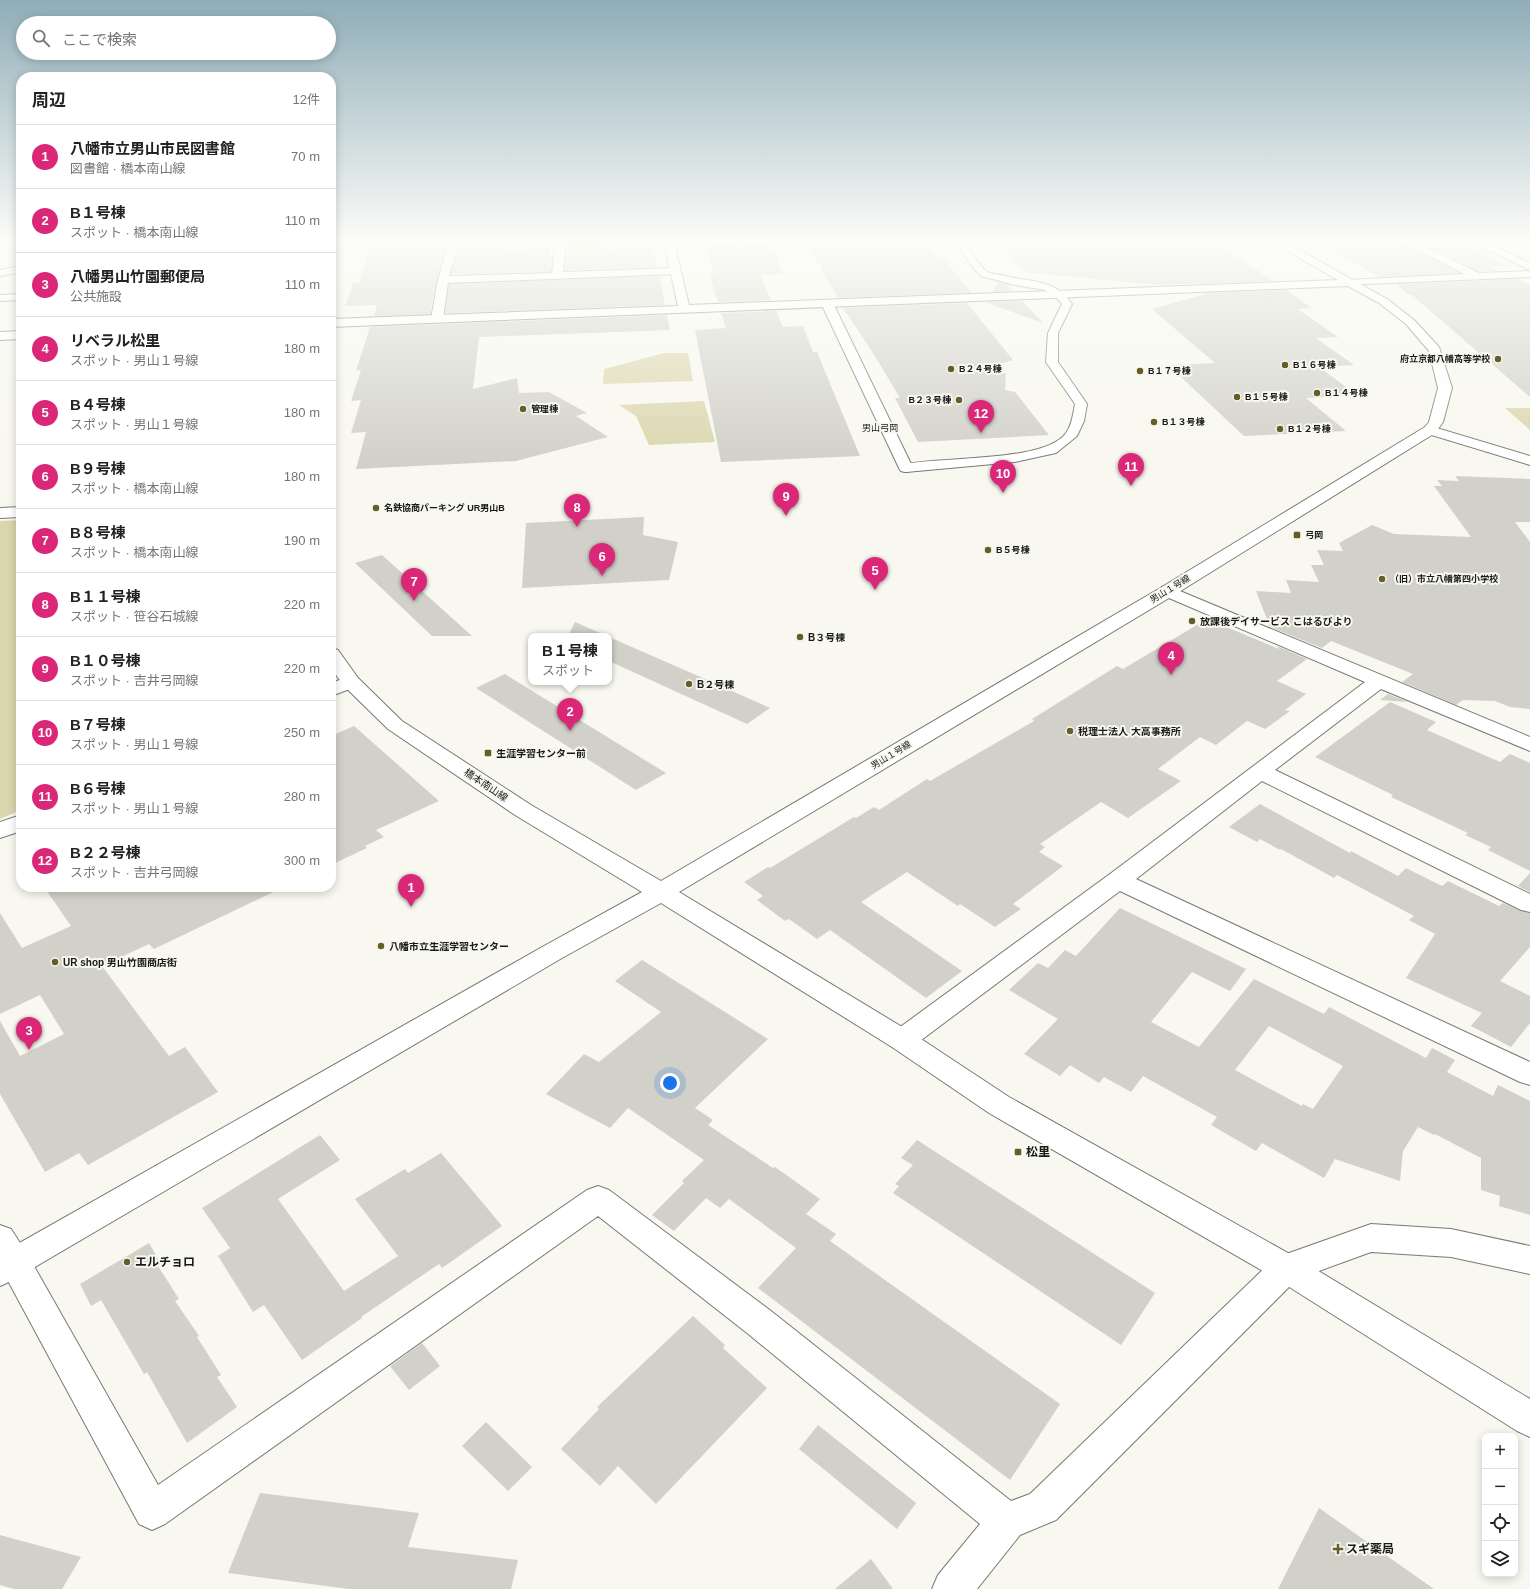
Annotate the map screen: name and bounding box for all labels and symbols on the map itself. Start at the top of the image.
place label: 府立京都八幡高等学校 [1400,354,1491,364]
marker: 府立京都八幡高等学校 [1493,354,1503,364]
place label: B１６号棟 [1293,359,1336,370]
marker: B１６号棟 [1280,360,1290,370]
place label: B２４号棟 [959,363,1002,374]
marker: B２４号棟 [946,364,956,374]
place label: B１７号棟 [1148,365,1191,376]
marker: B１７号棟 [1135,366,1145,376]
place label: B１４号棟 [1325,387,1368,398]
marker: B１４号棟 [1312,388,1322,398]
place label: B１５号棟 [1245,391,1288,402]
marker: B１５号棟 [1232,392,1242,402]
place label: B２３号棟 [909,394,951,405]
marker: B２３号棟 [954,395,964,405]
pin: 12 [968,400,994,433]
place label: 管理棟 [531,403,558,414]
marker: 管理棟 [518,404,528,414]
place label: B１３号棟 [1162,416,1205,427]
marker: B１３号棟 [1149,417,1159,427]
district label: 男山弓岡 [862,423,898,433]
place label: B１２号棟 [1288,423,1331,434]
marker: B１２号棟 [1275,424,1285,434]
pin: 11 [1118,453,1144,486]
pin: 10 [990,460,1016,493]
pin: 9 [773,483,799,516]
pin: 8 [564,494,590,527]
place label: 名鉄協商パーキング UR男山B [384,502,505,513]
marker: 名鉄協商パーキング UR男山B [371,503,381,513]
marker: 弓岡 [1292,530,1302,540]
place label: 弓岡 [1305,530,1323,540]
pin: 6 [589,543,615,576]
place label: B５号棟 [996,544,1030,555]
marker: B５号棟 [983,545,993,555]
pin: 5 [862,557,888,590]
pin: 7 [401,568,427,601]
street label: 男山１号線 [1148,573,1193,605]
marker: （旧）市立八幡第四小学校 [1377,574,1387,584]
place label: （旧）市立八幡第四小学校 [1390,574,1499,584]
marker: 放課後デイサービス こはるびより [1187,616,1197,626]
place label: 放課後デイサービス こはるびより [1200,616,1353,627]
marker: B３号棟 [795,632,805,642]
place label: B３号棟 [808,632,845,643]
pin: 4 [1158,642,1184,675]
marker: B２号棟 [684,679,694,689]
place label: B２号棟 [697,679,734,690]
pin: 2 [557,698,583,731]
marker: 税理士法人 大高事務所 [1065,726,1075,736]
place label: 税理士法人 大高事務所 [1078,726,1181,737]
street label: 男山１号線 [869,739,914,771]
marker: 生涯学習センター前 [483,748,493,758]
place label: 生涯学習センター前 [496,748,586,759]
street label: 橋本南山線 [462,766,510,804]
pin: 1 [398,874,424,907]
marker: 八幡市立生涯学習センター [376,941,386,951]
place label: 八幡市立生涯学習センター [389,941,509,952]
marker: UR shop 男山竹園商店街 [50,957,60,967]
place label: UR shop 男山竹園商店街 [63,957,177,968]
pin: 3 [16,1017,42,1050]
your location [660,1073,680,1093]
place label: 松里 [1026,1145,1050,1159]
marker: 松里 [1013,1147,1023,1157]
place label: エルチョロ [135,1255,195,1269]
marker: エルチョロ [122,1257,132,1267]
place label: スギ薬局 [1346,1542,1394,1556]
marker: スギ薬局 [1333,1544,1343,1554]

